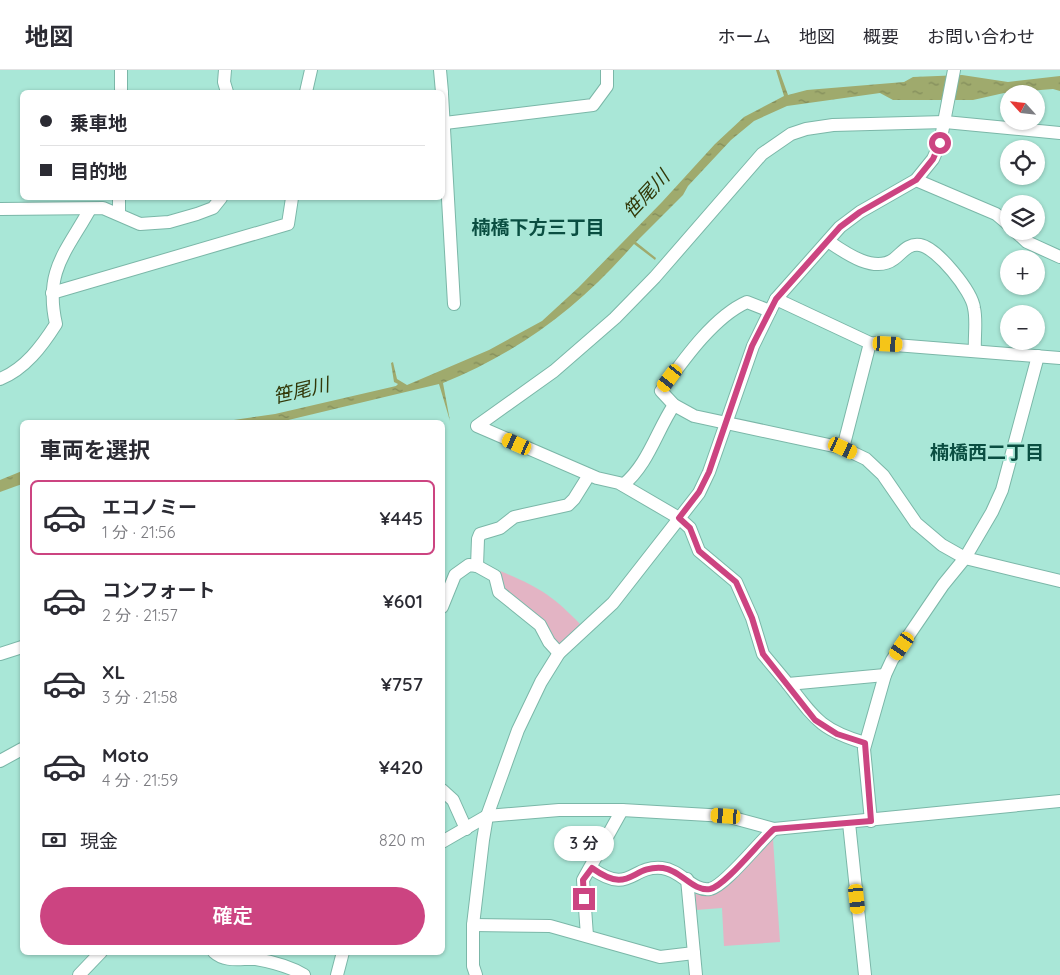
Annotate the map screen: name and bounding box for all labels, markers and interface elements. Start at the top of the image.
text: 地図 [25,21,73,51]
text: ホーム [718,25,771,48]
text: 地図 [799,25,835,48]
text: 概要 [863,25,899,48]
text: お問い合わせ [927,25,1035,48]
north arrow [1000,85,1045,130]
map controls [1000,85,1045,350]
text: 乗車地 [70,111,127,135]
route start [929,132,951,154]
button: locate [1000,140,1045,185]
text: 目的地 [70,159,127,183]
water label: 笹尾川 [618,164,676,223]
button: layers [1000,195,1045,240]
district label: 楠橋下方三丁目 [471,215,605,239]
button: + [1000,250,1045,295]
button: − [1000,305,1045,350]
car [872,336,903,352]
car [654,362,685,394]
water label: 笹尾川 [271,371,333,408]
car [500,431,533,457]
car [826,435,859,461]
text: 車両を選択 [40,436,150,464]
district label: 楠橋西二丁目 [930,440,1044,464]
icon: car [42,495,87,540]
text: エコノミー [102,495,197,519]
text: ¥445 [380,506,423,530]
text: 1 分 · 21:56 [102,522,175,542]
icon: car [42,578,87,623]
text: コンフォート [102,578,215,602]
text: ¥601 [383,589,423,613]
text: 2 分 · 21:57 [102,605,178,625]
car [887,629,916,663]
text: XL [102,660,125,684]
icon: car [42,661,87,706]
text: ¥757 [381,672,423,696]
text: 3 分 · 21:58 [102,687,178,707]
text: Moto [102,743,149,767]
icon: car [42,744,87,789]
text: ¥420 [379,755,423,779]
text: 4 分 · 21:59 [102,770,178,790]
car [710,807,741,825]
icon: cash [40,826,68,854]
callout: 3 分 [554,826,614,862]
text: 現金 [80,829,118,853]
text: 820 m [379,830,425,850]
text: 3 分 [570,833,598,853]
car [847,883,866,915]
button: 確定 [40,887,425,945]
route end [573,888,595,910]

